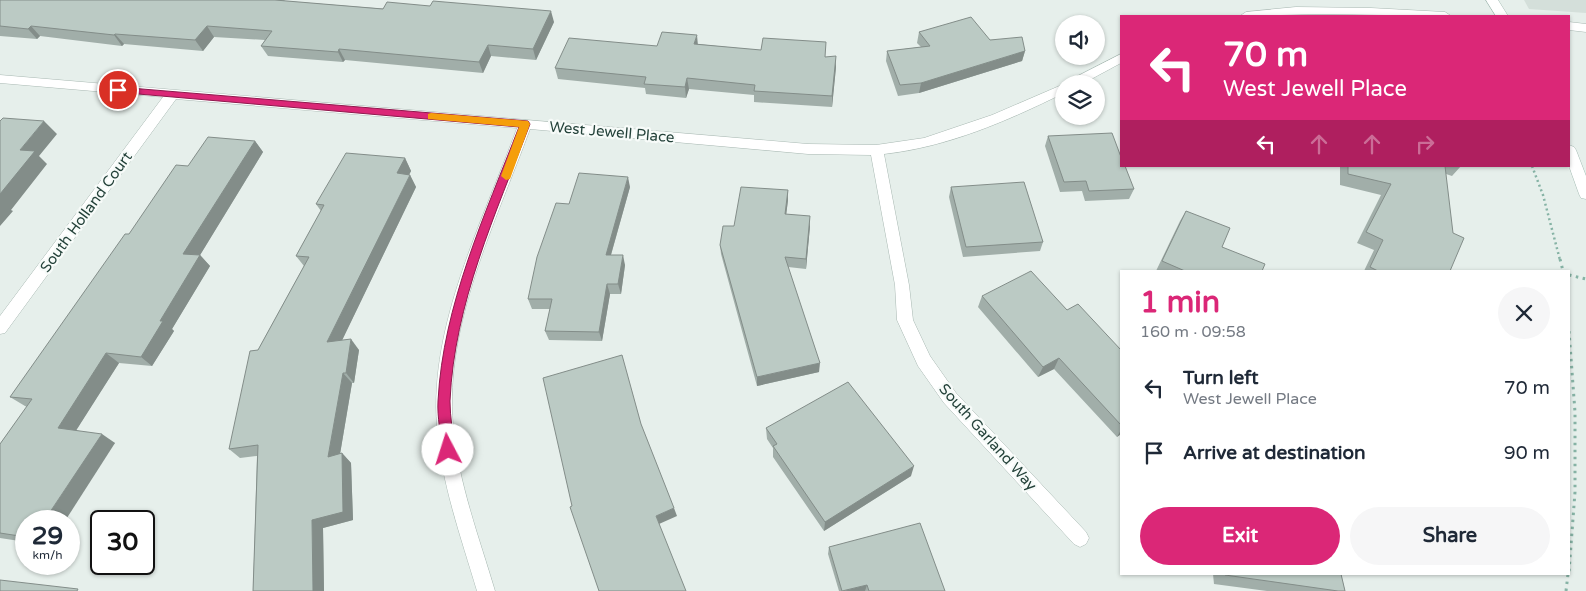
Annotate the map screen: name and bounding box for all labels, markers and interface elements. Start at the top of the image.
map controls [1055,15,1105,125]
button: sound [1055,15,1105,65]
text: 70 m [1223,34,1308,76]
icon: left [1140,35,1205,100]
pin [97,69,139,111]
button: layers [1055,75,1105,125]
icon: arrive [104,76,132,104]
text: West Jewell Place [1223,76,1407,102]
street label: West Jewell Place [549,118,675,146]
icon: left [1252,130,1280,158]
icon: ahead [1305,130,1333,158]
icon: ahead [1358,130,1386,158]
icon: right [1411,130,1439,158]
street label: South Holland Court [36,148,136,276]
text: 1 min [1140,284,1220,321]
button: close [1498,287,1550,339]
text: 160 m · 09:58 [1140,322,1246,342]
text: Turn left [1183,367,1259,389]
icon: left [1140,374,1168,402]
text: 70 m [1504,377,1550,399]
street label: South Garland Way [935,380,1041,494]
text: West Jewell Place [1183,389,1317,409]
position arrow [421,423,473,475]
icon: arrive [1140,439,1168,467]
text: Arrive at destination [1183,442,1366,464]
text: 90 m [1504,442,1550,464]
button: Exit [1140,507,1340,565]
button: Share [1350,507,1550,565]
speed limit sign: 30 [90,510,155,575]
text: 29 [32,521,63,551]
text: km/h [32,548,63,562]

